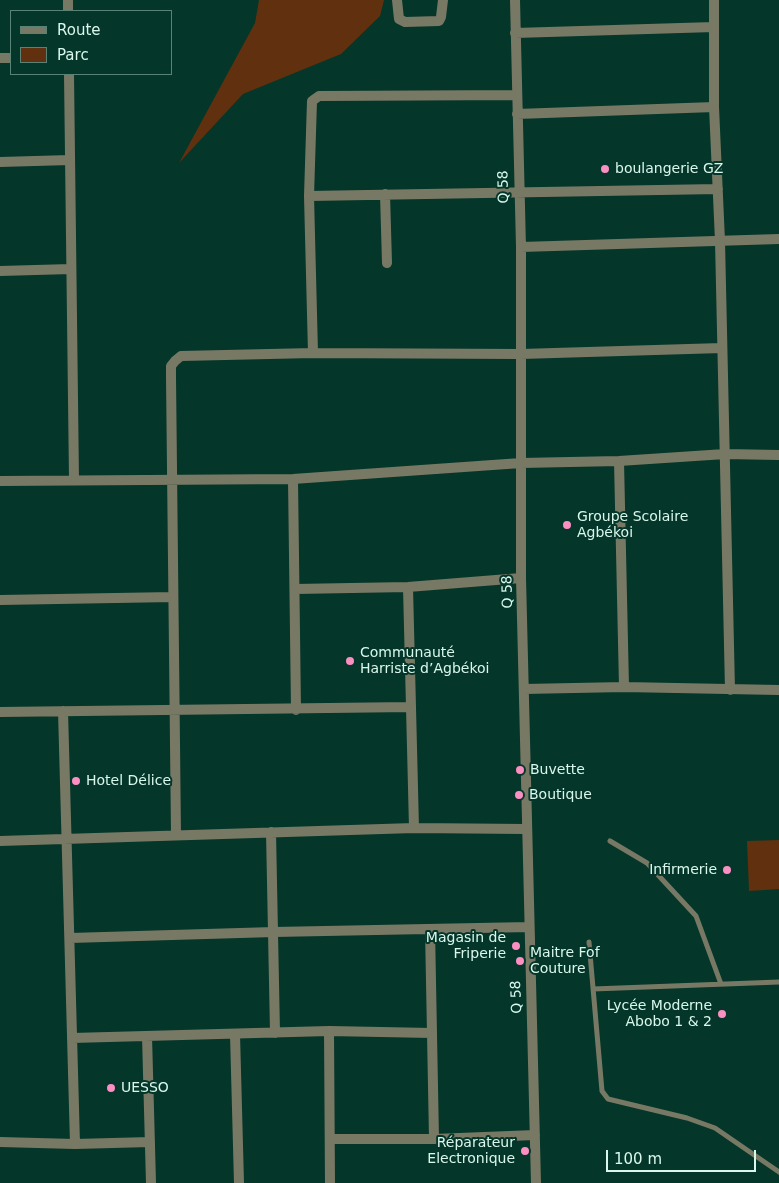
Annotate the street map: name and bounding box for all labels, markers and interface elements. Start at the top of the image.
legend [10,10,172,75]
text: Route [57,21,101,39]
text: Parc [57,46,89,64]
place label: boulangerie GZ [615,161,723,177]
marker: boulangerie GZ [599,163,611,175]
street label: Q 58 [495,170,513,204]
place label: Groupe Scolaire Agbékoi [577,509,688,542]
marker: Groupe Scolaire Agbékoi [561,519,573,531]
street label: Q 58 [499,575,517,609]
place label: Communauté Harriste d’Agbékoi [360,645,489,678]
marker: Communauté Harriste d’Agbékoi [344,655,356,667]
place label: Buvette [530,762,585,778]
marker: Buvette [514,764,526,776]
place label: Hotel Délice [86,773,171,789]
marker: Hotel Délice [70,775,82,787]
place label: Boutique [529,787,592,803]
marker: Boutique [513,789,525,801]
place label: Infirmerie [649,862,717,878]
marker: Infirmerie [721,864,733,876]
place label: Magasin de Friperie [426,930,506,962]
marker: Magasin de Friperie [510,940,522,952]
place label: Maitre Fof Couture [530,945,600,978]
marker: Maitre Fof Couture [514,955,526,967]
street label: Q 58 [508,980,526,1014]
place label: Lycée Moderne Abobo 1 & 2 [607,998,712,1030]
marker: Lycée Moderne Abobo 1 & 2 [716,1008,728,1020]
place label: UESSO [121,1080,169,1096]
marker: UESSO [105,1082,117,1094]
place label: Réparateur Electronique [427,1135,515,1168]
scale bar [609,1140,759,1172]
marker: Réparateur Electronique [519,1145,531,1157]
text: 100 m [614,1150,662,1168]

